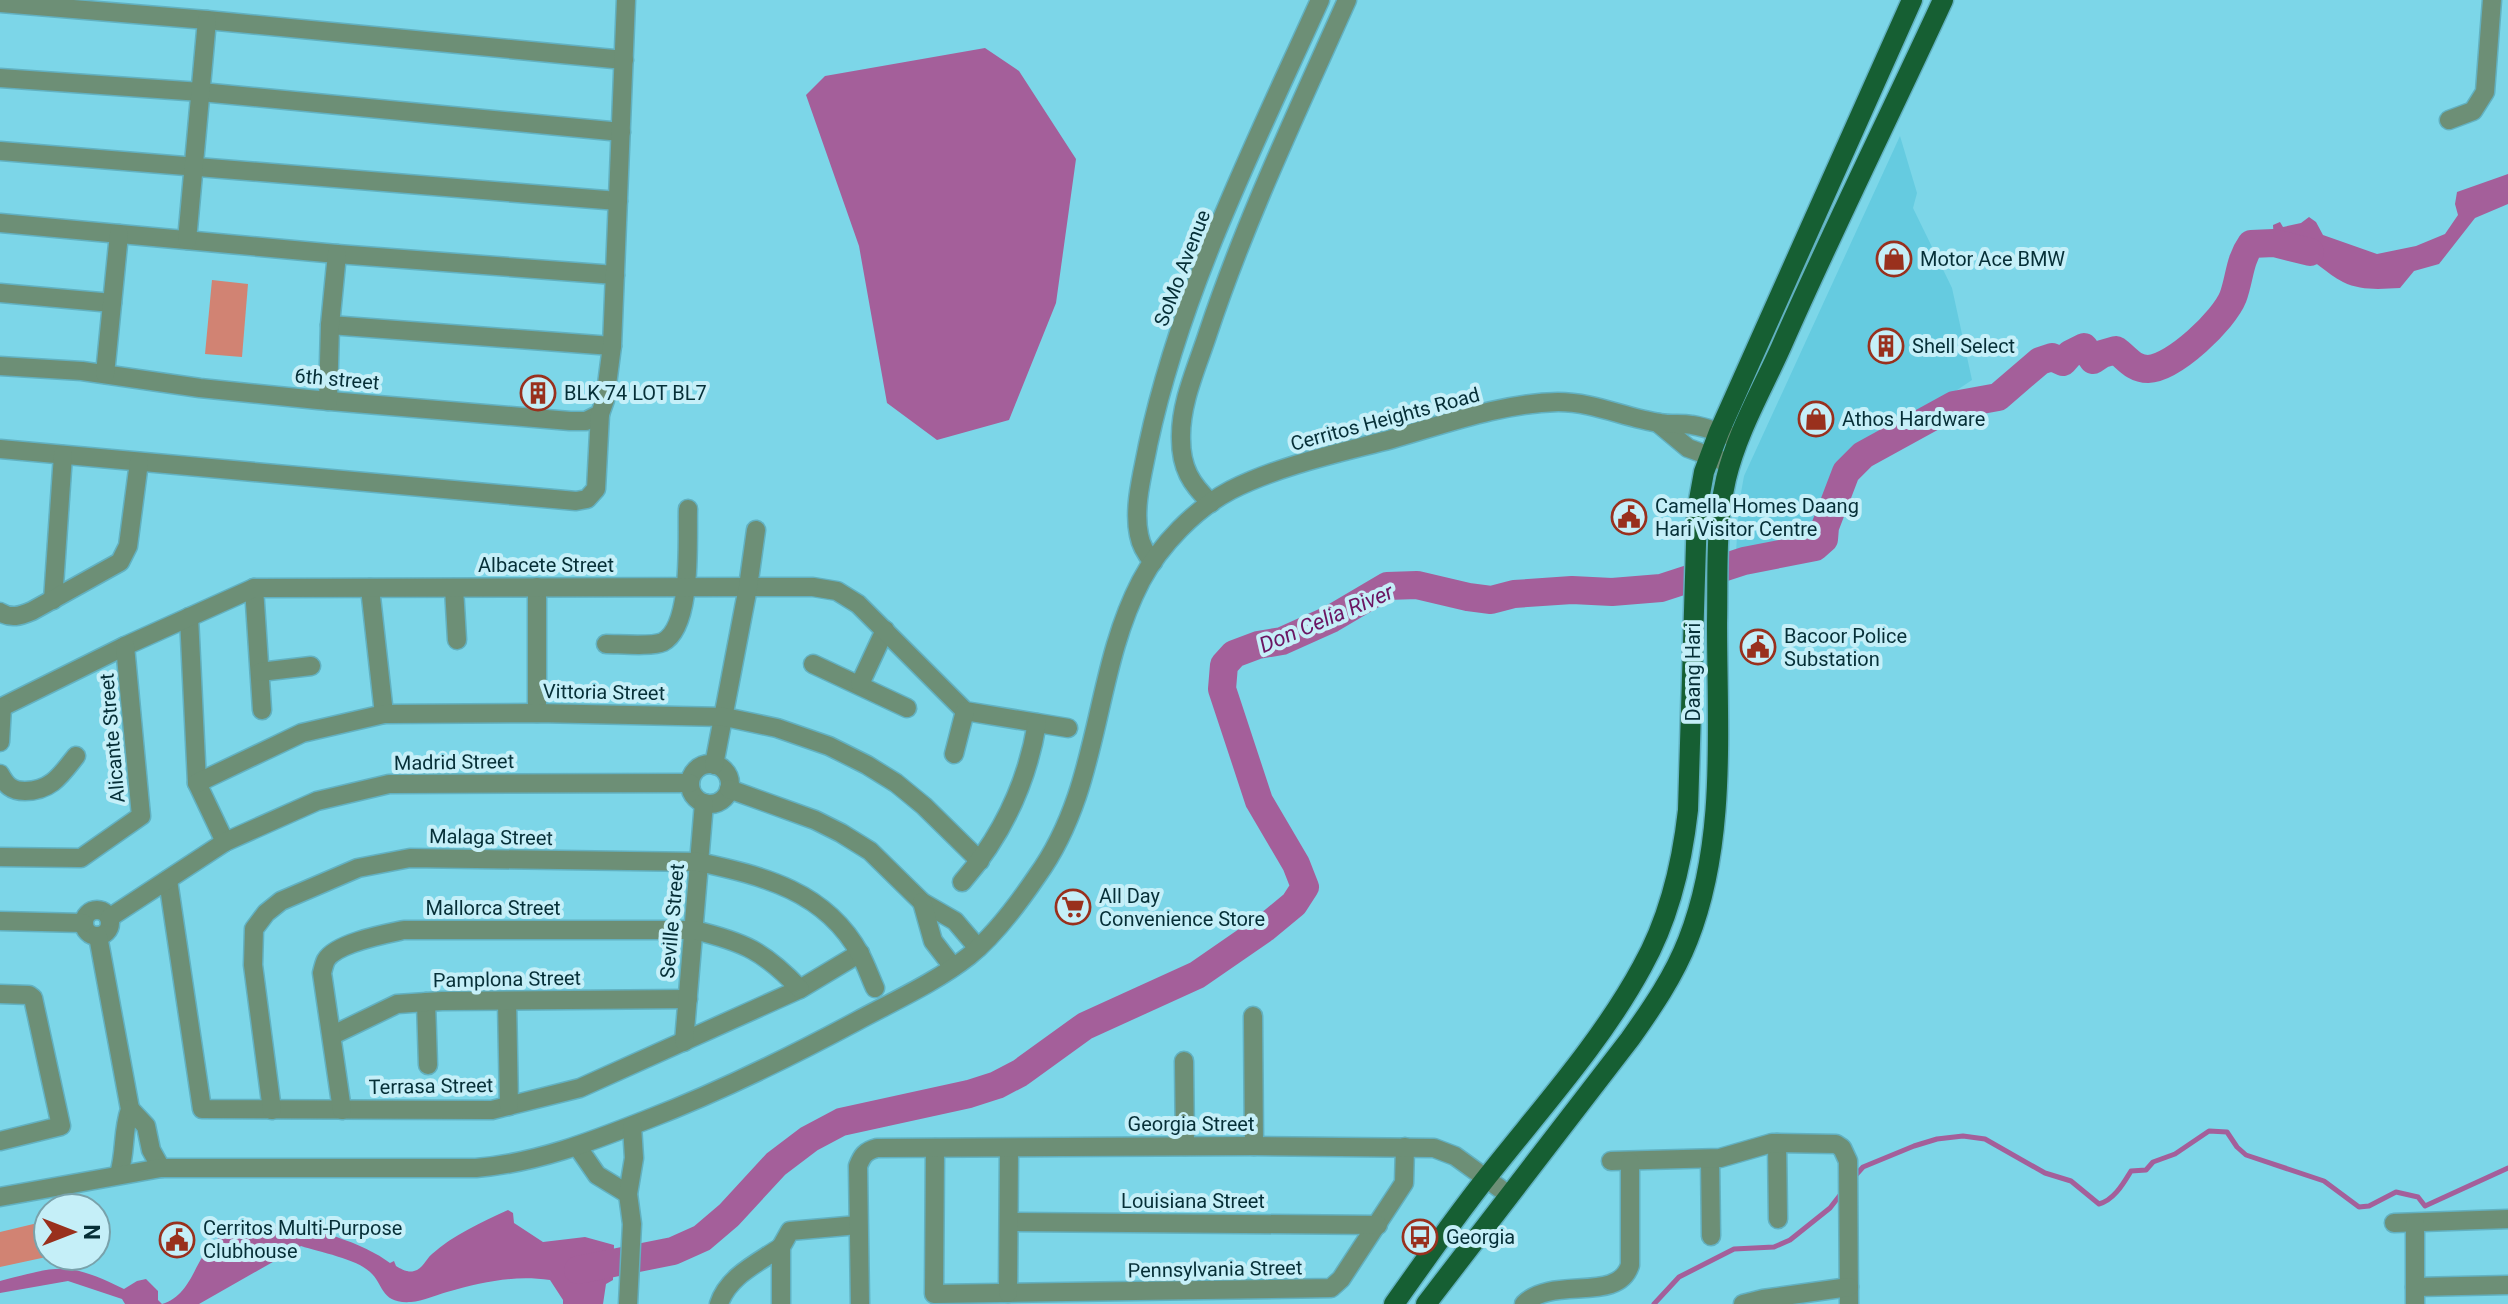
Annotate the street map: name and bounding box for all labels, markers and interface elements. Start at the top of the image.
street label: SoMo Avenue [1149,207,1215,329]
shop icon: Motor Ace BMW [1875,240,1913,278]
place label: Motor Ace BMW [1920,247,2065,271]
building icon: Shell Select [1867,327,1905,365]
place label: Shell Select [1912,334,2015,358]
street label: 6th street [294,363,380,395]
building icon: BLK 74 LOT BL7 [519,374,557,412]
place label: BLK 74 LOT BL7 [564,381,707,405]
street label: Cerritos Heights Road [1288,382,1482,456]
shop icon: Athos Hardware [1797,400,1835,438]
place label: Athos Hardware [1842,407,1985,431]
place label: Camella Homes Daang Hari Visitor Centre [1655,494,1859,541]
public building icon: Camella Homes Daang Hari Visitor Centre [1610,498,1648,536]
street label: Albacete Street [478,553,614,577]
water label: Don Celia River [1255,579,1398,658]
street label: Daang Hari [1681,623,1705,721]
place label: Bacoor Police Substation [1784,624,1907,671]
public building icon: Bacoor Police Substation [1739,628,1777,666]
street label: Alicante Street [94,672,130,804]
street label: Vittoria Street [543,679,665,705]
street label: Madrid Street [394,749,514,775]
street label: Malaga Street [429,824,553,850]
street label: Seville Street [655,863,689,979]
place label: All Day Convenience Store [1099,884,1265,931]
supermarket icon: All Day Convenience Store [1054,888,1092,926]
street label: Mallorca Street [425,896,561,920]
street label: Pamplona Street [433,966,581,992]
street label: Terrasa Street [369,1073,493,1099]
street label: Georgia Street [1128,1112,1254,1136]
street label: Louisiana Street [1121,1189,1265,1213]
north arrow [32,1192,112,1272]
place label: Cerritos Multi-Purpose Clubhouse [203,1216,402,1263]
bus stop icon: Georgia [1401,1218,1439,1256]
public building icon: Cerritos Multi-Purpose Clubhouse [158,1221,196,1259]
text: N [79,1224,104,1240]
place label: Georgia [1446,1225,1515,1249]
street label: Pennsylvania Street [1127,1255,1303,1283]

